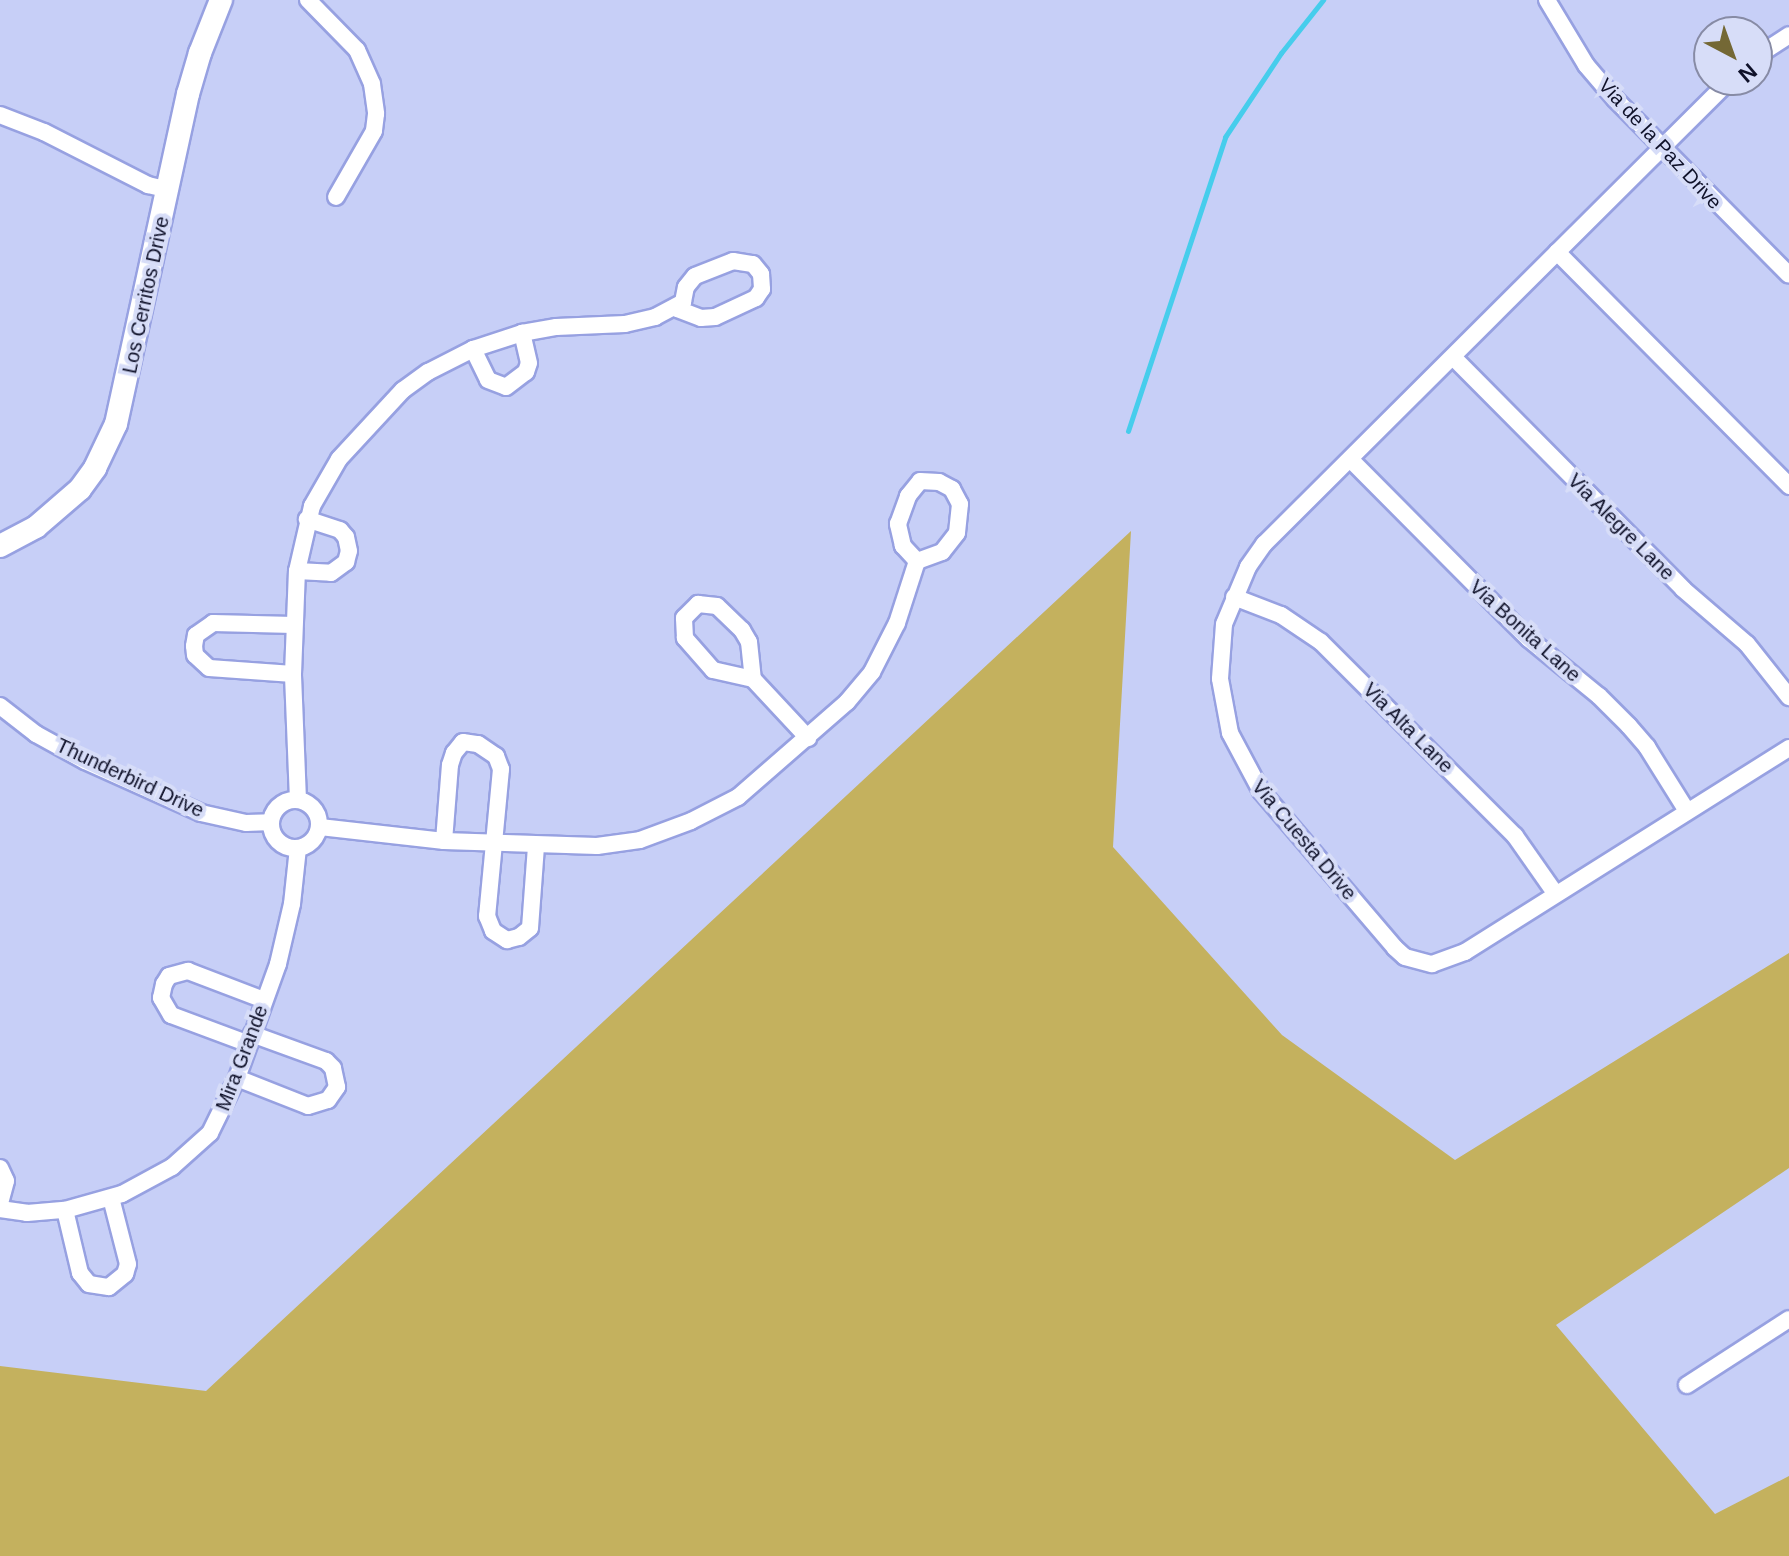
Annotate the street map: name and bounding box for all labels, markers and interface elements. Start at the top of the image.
north arrow [1693,16,1773,96]
text: N [1734,58,1762,88]
street label: Via de la Paz Drive [1593,74,1727,214]
street label: Los Cerritos Drive [118,214,174,376]
street label: Via Alegre Lane [1562,468,1680,586]
street label: Via Bonita Lane [1465,575,1585,687]
street label: Via Alta Lane [1358,678,1458,778]
street label: Thunderbird Drive [52,733,208,823]
street label: Via Cuesta Drive [1247,775,1361,905]
street label: Mira Grande [211,1002,273,1114]

